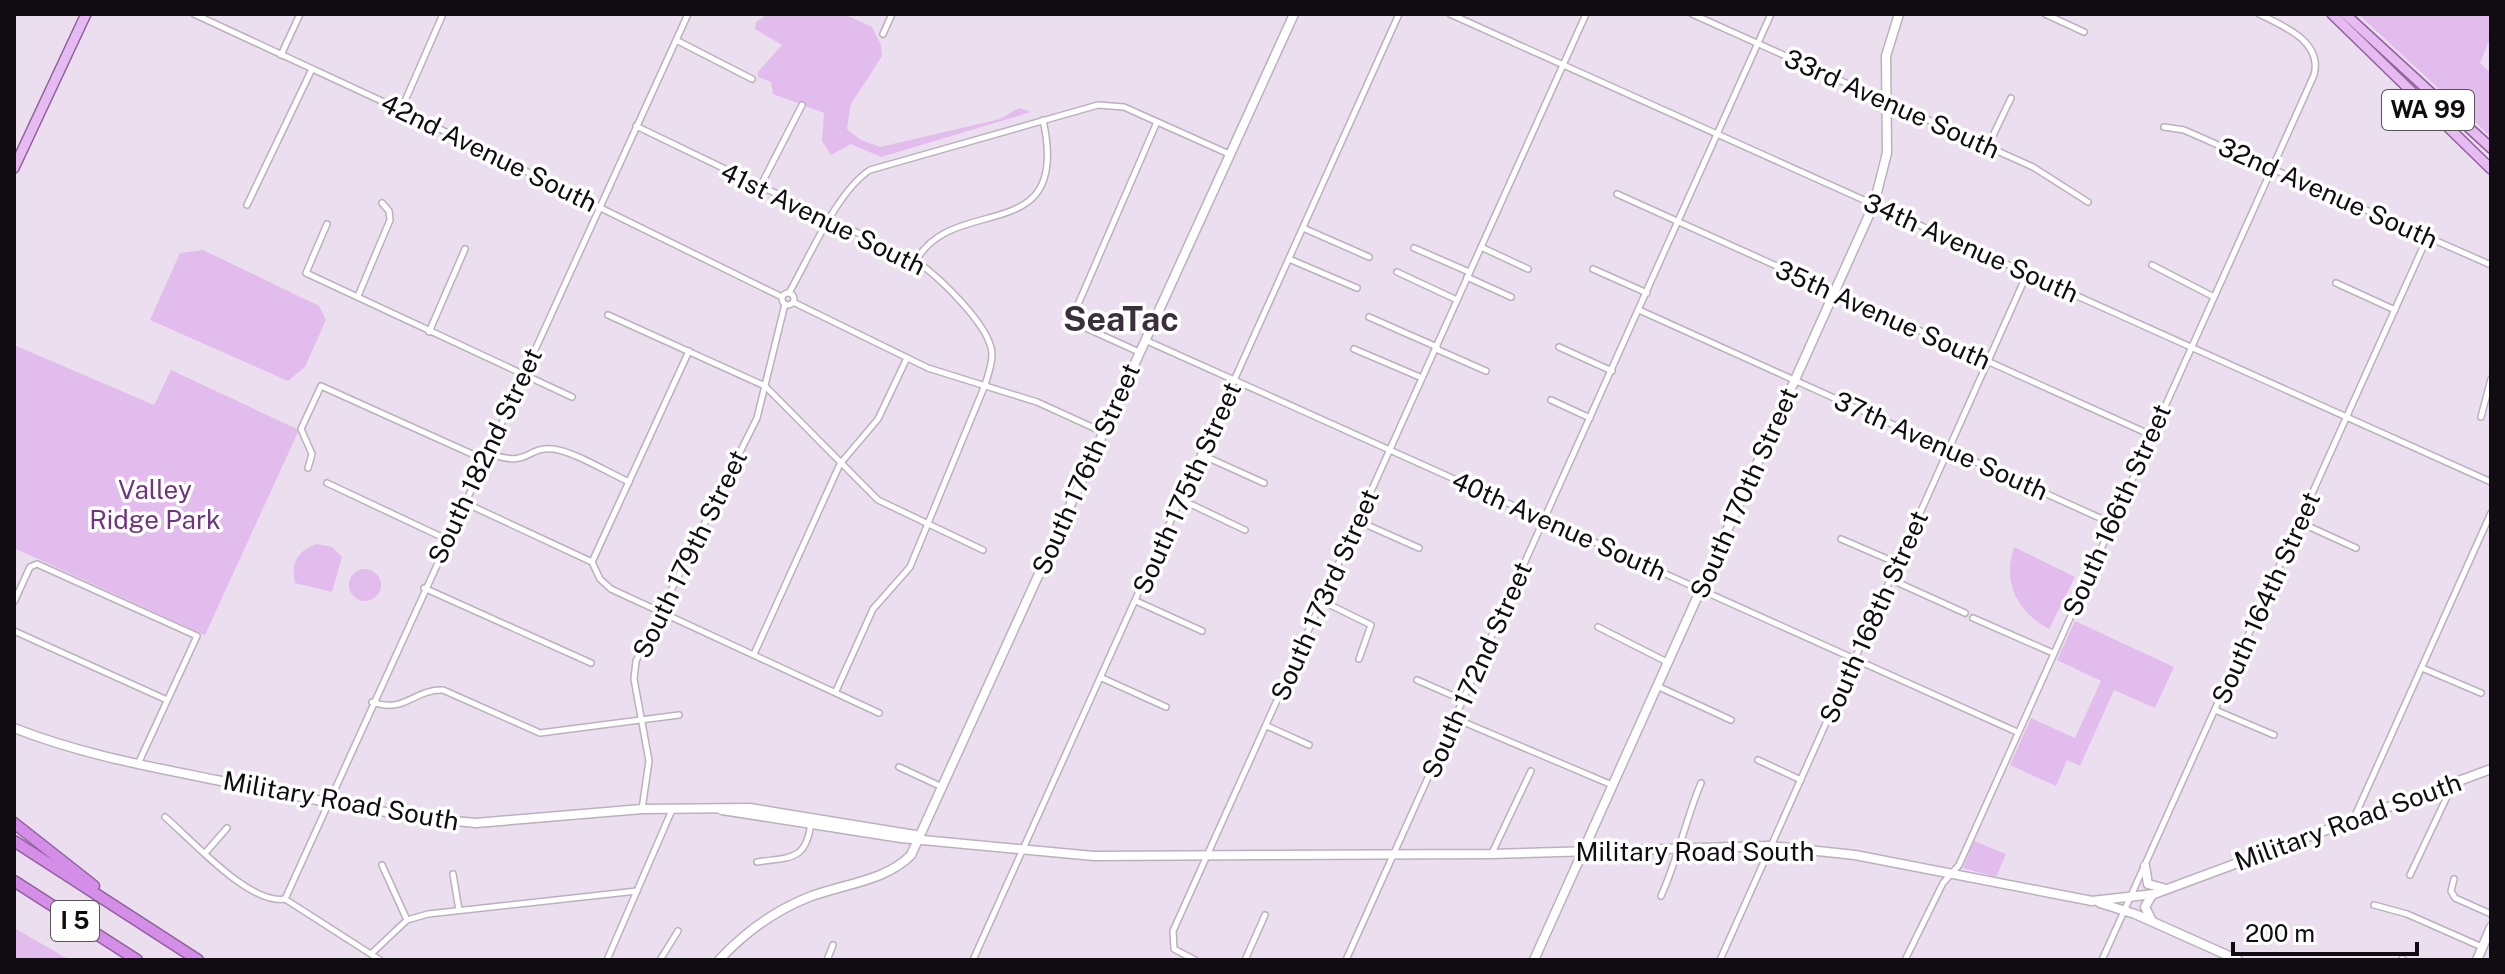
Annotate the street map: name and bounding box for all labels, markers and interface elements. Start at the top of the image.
street label: 33rd Avenue South [1780,42,2005,165]
street label: 42nd Avenue South [376,87,602,218]
road number: WA 99 [2382,90,2474,130]
street label: 32nd Avenue South [2214,130,2442,255]
street label: 41st Avenue South [716,156,931,282]
street label: 34th Avenue South [1859,186,2083,309]
street label: 35th Avenue South [1771,253,1996,376]
district label: SeaTac [1063,299,1179,339]
street label: South 182nd Street [421,343,548,569]
street label: South 176th Street [1025,358,1146,579]
street label: South 175th Street [1126,377,1247,599]
street label: South 170th Street [1683,383,1804,603]
street label: 37th Avenue South [1830,384,2053,507]
street label: South 166th Street [2056,399,2177,621]
street label: South 179th Street [626,445,753,663]
street label: 40th Avenue South [1447,464,1671,587]
park label: Valley Ridge Park [89,474,221,535]
street label: South 173rd Street [1264,484,1385,705]
street label: South 164th Street [2205,487,2326,709]
street label: South 168th Street [1813,506,1934,728]
street label: South 172nd Street [1415,557,1538,783]
street label: Military Road South [221,764,461,837]
street label: Military Road South [2230,766,2465,877]
street label: Military Road South [1575,836,1815,867]
road number: I 5 [51,901,99,941]
scale bar [2233,906,2417,956]
text: 200 m [2245,919,2315,947]

